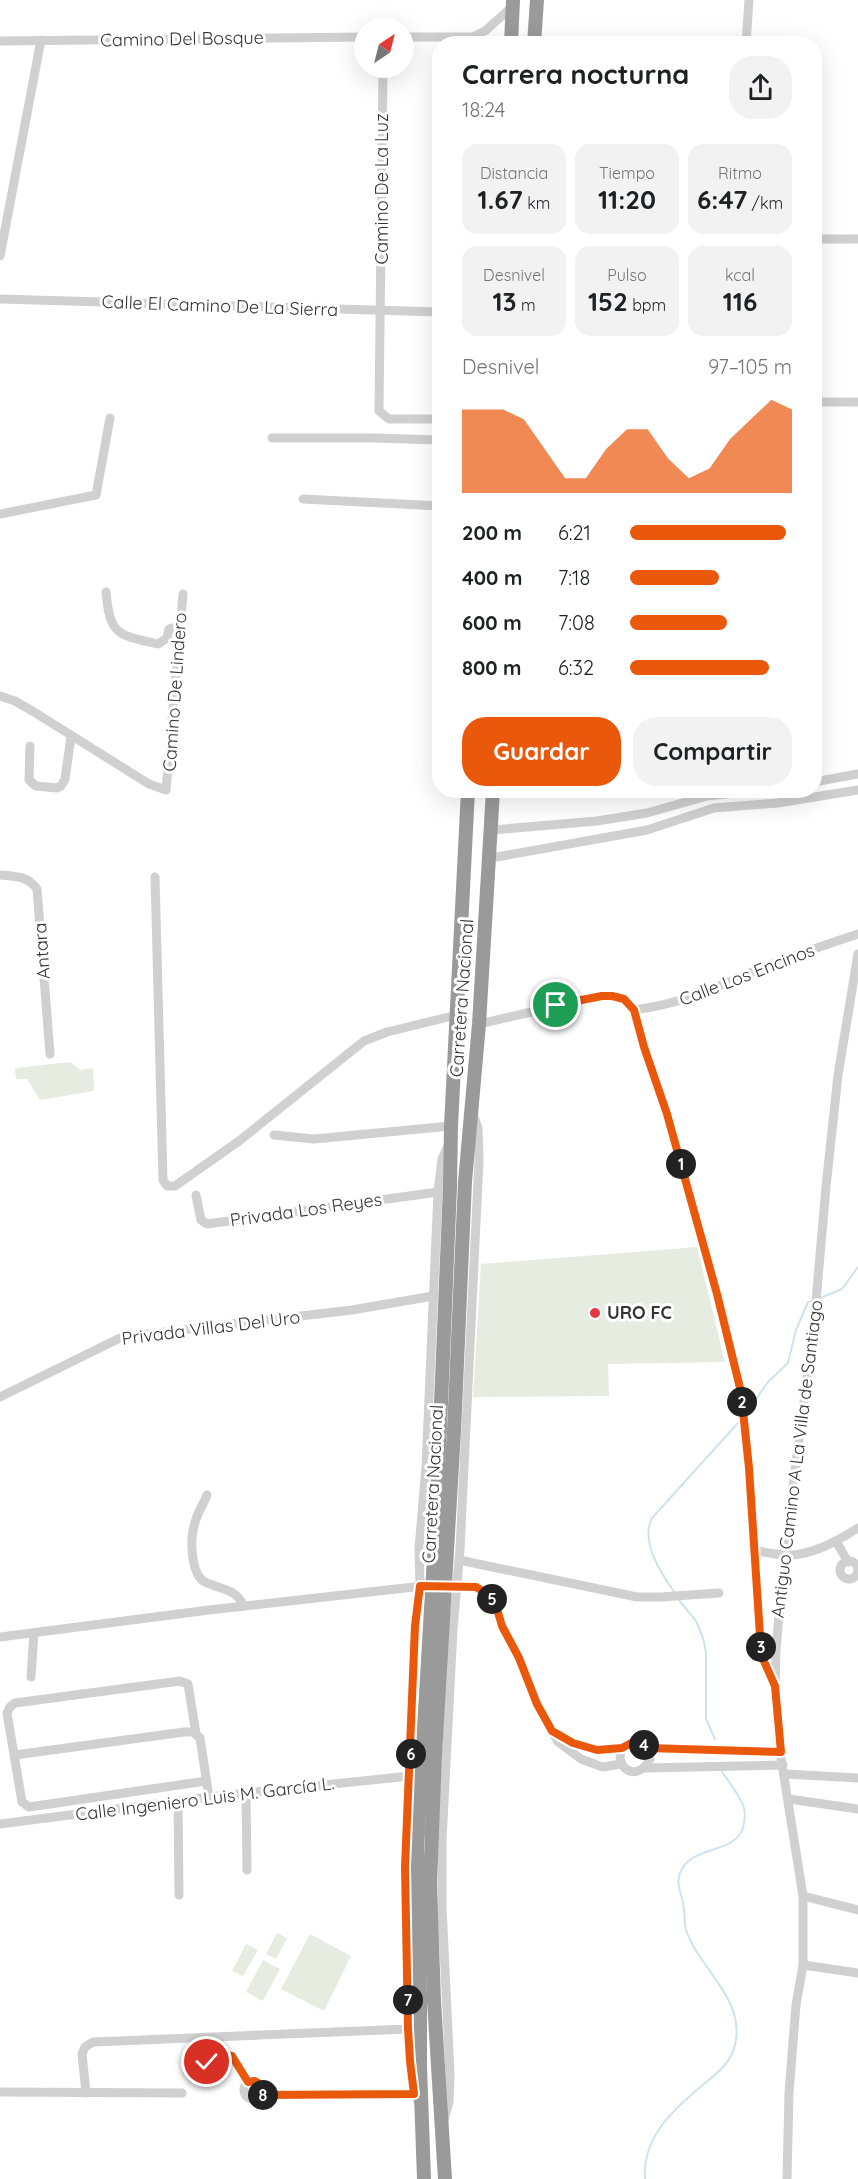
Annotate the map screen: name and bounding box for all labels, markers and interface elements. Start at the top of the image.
north arrow [354,18,414,78]
map controls [354,18,414,78]
street label: Camino Del Bosque [100,26,264,51]
button: share [729,56,792,119]
text: Carrera nocturna [462,57,689,91]
text: 18:24 [462,97,505,122]
street label: Camino De La Luz [370,113,393,265]
text: Distancia [480,163,548,183]
text: Tiempo [599,163,655,183]
text: Ritmo [718,163,762,183]
text: 1.67 [478,183,523,216]
text: 11:20 [598,183,656,216]
text: 6:47 [697,183,747,216]
text: km [523,193,550,213]
text: /km [747,193,783,213]
text: Desnivel [483,265,545,285]
text: Pulso [607,265,647,285]
text: kcal [725,265,755,285]
text: 13 [492,285,517,318]
text: 152 [588,285,628,318]
text: 116 [723,285,757,318]
street label: Calle El Camino De La Sierra [101,290,339,321]
text: m [517,295,536,315]
text: bpm [628,295,666,315]
text: Desnivel [462,354,539,379]
text: 97–105 m [708,354,792,379]
text: 200 m [462,520,522,545]
text: 6:21 [558,520,591,545]
text: 400 m [462,565,522,590]
text: 7:18 [558,565,590,590]
text: 600 m [462,610,522,635]
text: 7:08 [558,610,595,635]
street label: Camino De Lindero [157,612,192,772]
text: 800 m [462,655,522,680]
text: 6:32 [558,655,594,680]
button: Guardar [462,717,621,786]
button: Compartir [633,717,792,786]
street label: Carretera Nacional [444,918,479,1078]
street label: Antara [28,922,55,980]
street label: Calle Los Encinos [676,938,818,1011]
pin [530,979,581,1030]
icon: arrive [539,988,572,1021]
pin: 1 [666,1149,696,1179]
text: 1 [678,1154,684,1174]
street label: Privada Los Reyes [228,1187,383,1232]
street label: Antiguo Camino A La Villa de Santiago [766,1299,827,1619]
place label: URO FC [607,1301,672,1324]
street label: Privada Villas Del Uro [120,1305,301,1350]
marker: URO FC [588,1306,602,1320]
pin: 2 [727,1387,757,1417]
text: 2 [737,1392,747,1412]
street label: Carretera Nacional [417,1404,448,1564]
pin: 5 [477,1584,507,1614]
text: 5 [487,1589,497,1609]
pin: 3 [746,1632,776,1662]
text: 3 [757,1637,765,1657]
pin: 4 [629,1730,659,1760]
text: 4 [639,1735,649,1755]
pin: 6 [396,1739,426,1769]
text: 6 [407,1744,415,1764]
street label: Calle Ingeniero Luis M. García L. [74,1771,336,1826]
pin: 7 [393,1985,423,2015]
text: 7 [404,1990,412,2010]
pin [181,2036,232,2087]
icon: check [190,2045,223,2078]
pin: 8 [248,2080,278,2110]
text: 8 [259,2085,267,2105]

